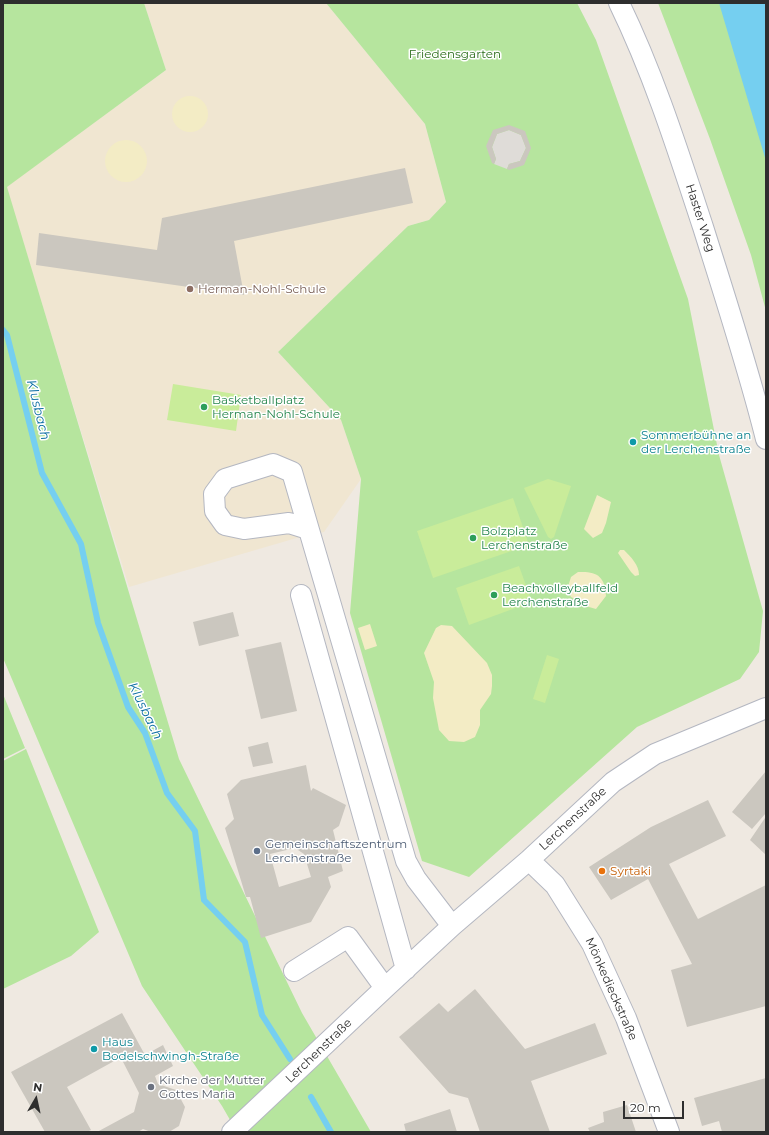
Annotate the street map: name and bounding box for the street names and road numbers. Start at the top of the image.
street label: Haster Weg [682,182,718,254]
street label: Lerchenstraße [536,784,610,854]
street label: Mönkedieckstraße [582,935,640,1043]
street label: Lerchenstraße [283,1016,355,1086]

